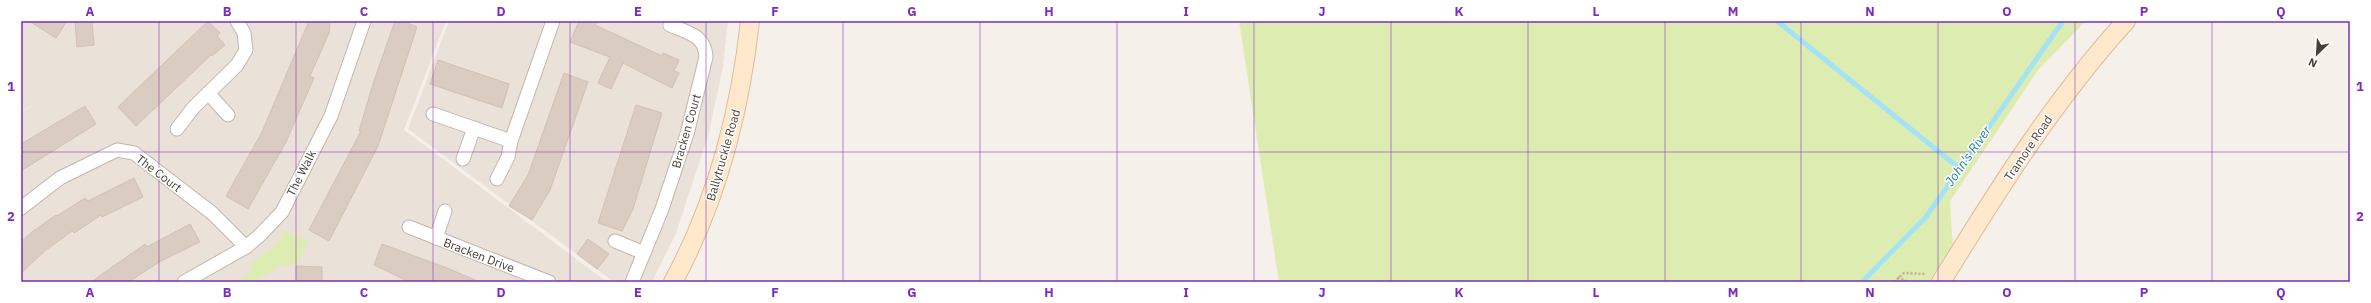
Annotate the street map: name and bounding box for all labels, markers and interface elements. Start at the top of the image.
text: A [86,3,95,20]
text: B [223,3,232,20]
text: C [360,3,369,20]
text: D [496,3,506,20]
text: E [634,3,642,20]
text: F [771,3,779,20]
text: G [907,3,917,20]
text: H [1044,3,1054,20]
text: I [1183,3,1189,20]
text: J [1318,3,1326,20]
text: K [1454,3,1464,20]
text: L [1593,3,1600,20]
text: M [1728,3,1738,20]
text: N [1865,3,1875,20]
text: O [2002,3,2012,20]
text: P [2140,3,2149,20]
text: Q [2276,3,2286,20]
north arrow [2297,34,2337,74]
text: N [2306,55,2319,71]
text: 1 [7,78,15,95]
text: 1 [2356,78,2364,95]
street label: Bracken Court [668,92,704,170]
street label: Ballytruckle Road [703,107,743,203]
street label: Tramore Road [2001,112,2055,184]
water label: John's River [1941,122,1996,189]
street label: The Walk [283,147,319,199]
street label: The Court [133,151,185,195]
text: 2 [7,208,15,225]
text: 2 [2356,208,2364,225]
street label: Bracken Drive [441,235,517,276]
text: A [86,284,95,301]
text: B [223,284,232,301]
text: C [360,284,369,301]
text: D [496,284,506,301]
text: E [634,284,642,301]
text: F [771,284,779,301]
text: G [907,284,917,301]
text: H [1044,284,1054,301]
text: I [1183,284,1189,301]
text: J [1318,284,1326,301]
text: K [1454,284,1464,301]
text: L [1593,284,1600,301]
text: M [1728,284,1738,301]
text: N [1865,284,1875,301]
text: O [2002,284,2012,301]
text: P [2140,284,2149,301]
text: Q [2276,284,2286,301]

